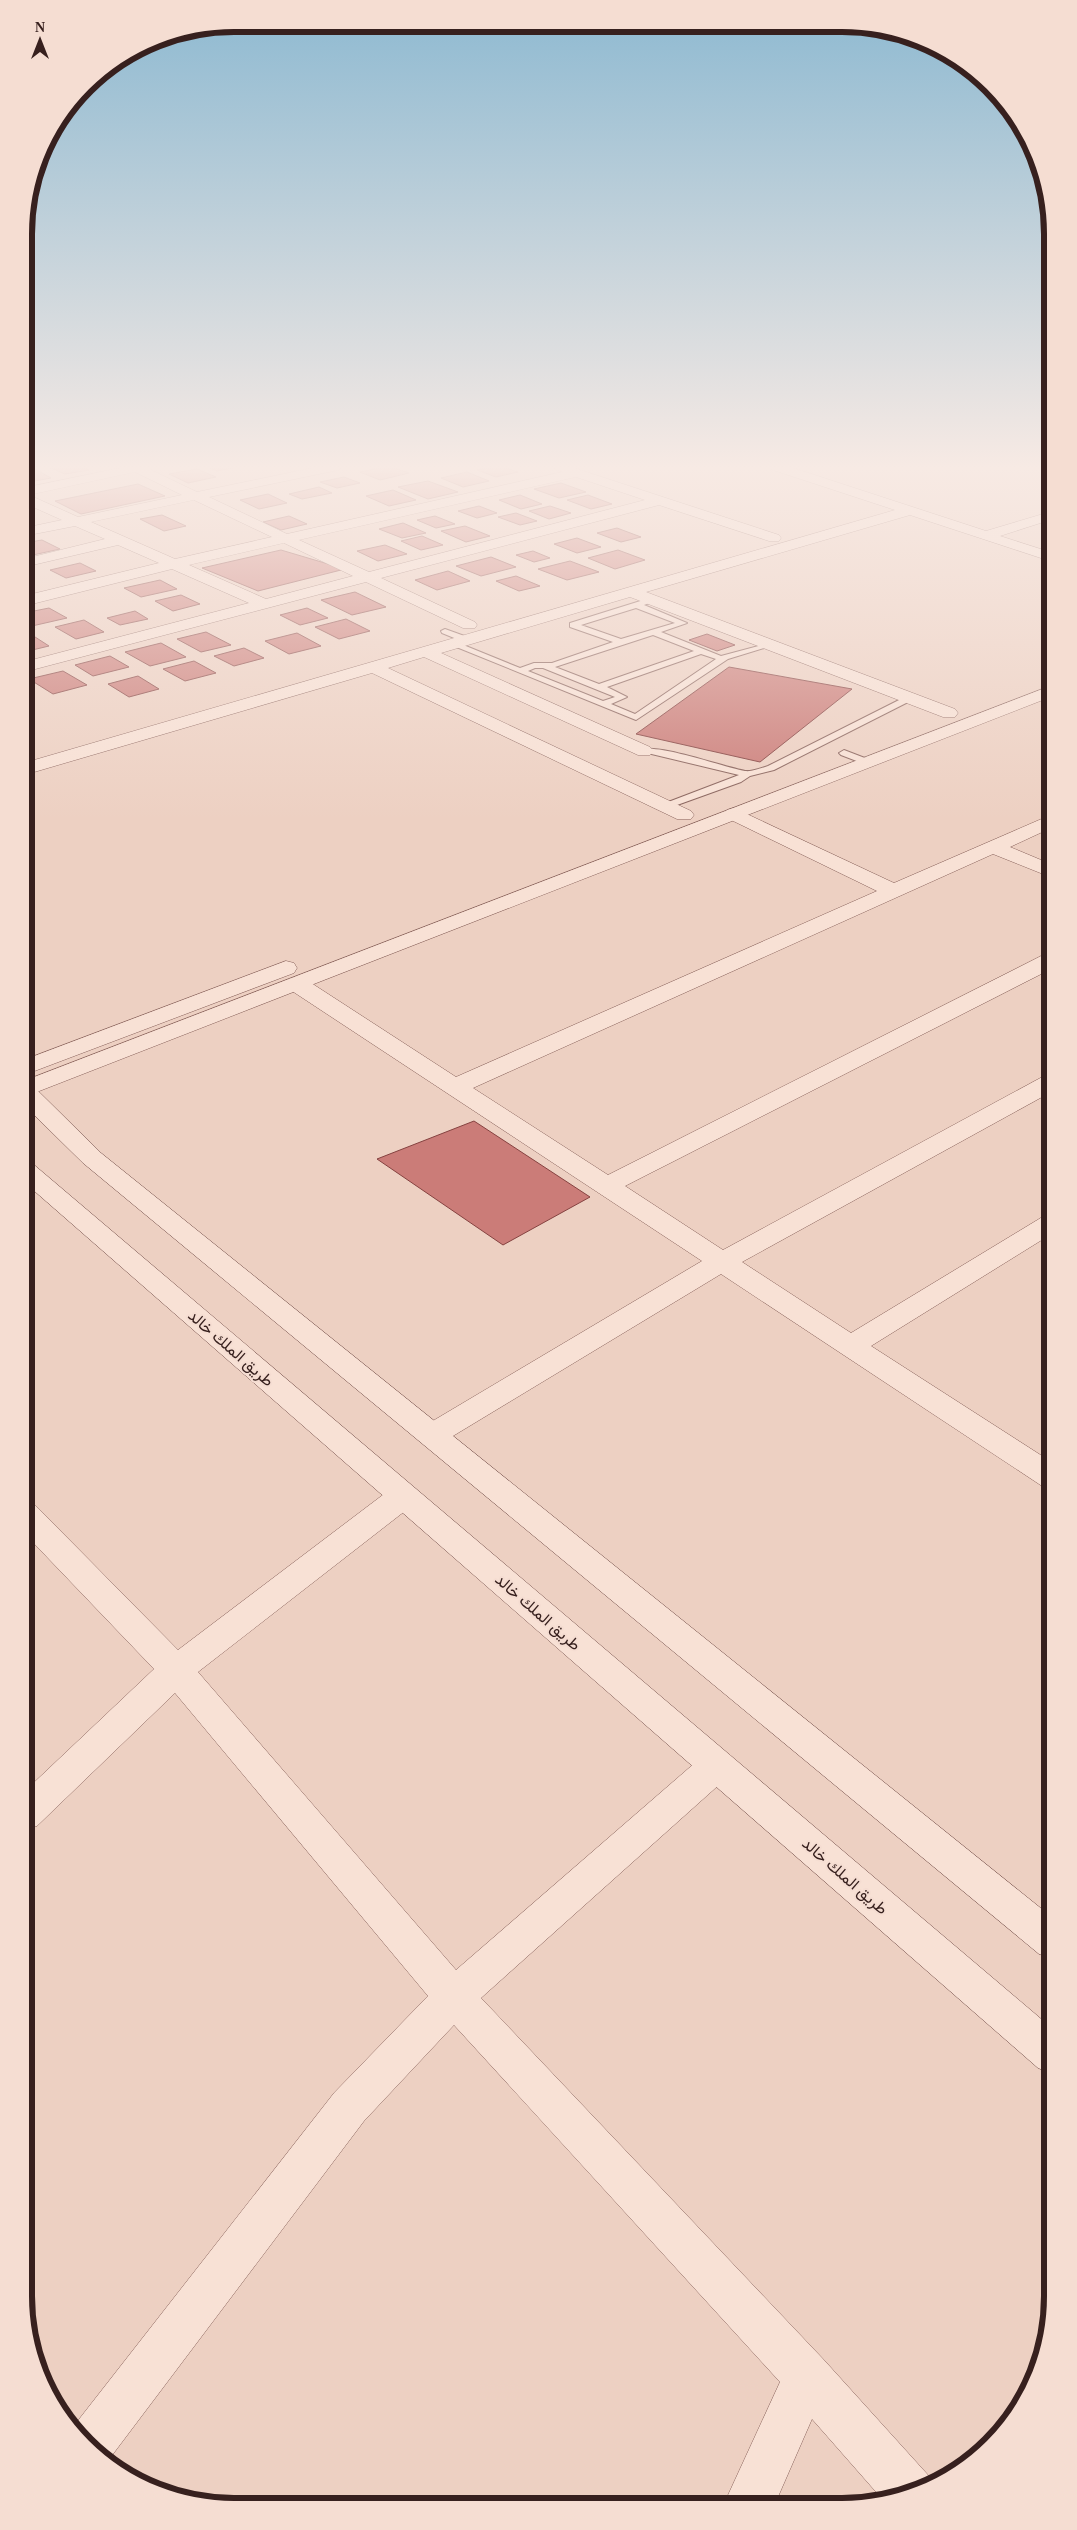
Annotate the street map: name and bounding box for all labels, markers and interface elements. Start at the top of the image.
north arrow [15,15,65,65]
text: N [35,20,45,35]
street label: طريق الملك خالد [184,1306,277,1391]
street label: طريق الملك خالد [491,1570,584,1655]
street label: طريق الملك خالد [798,1834,891,1919]

